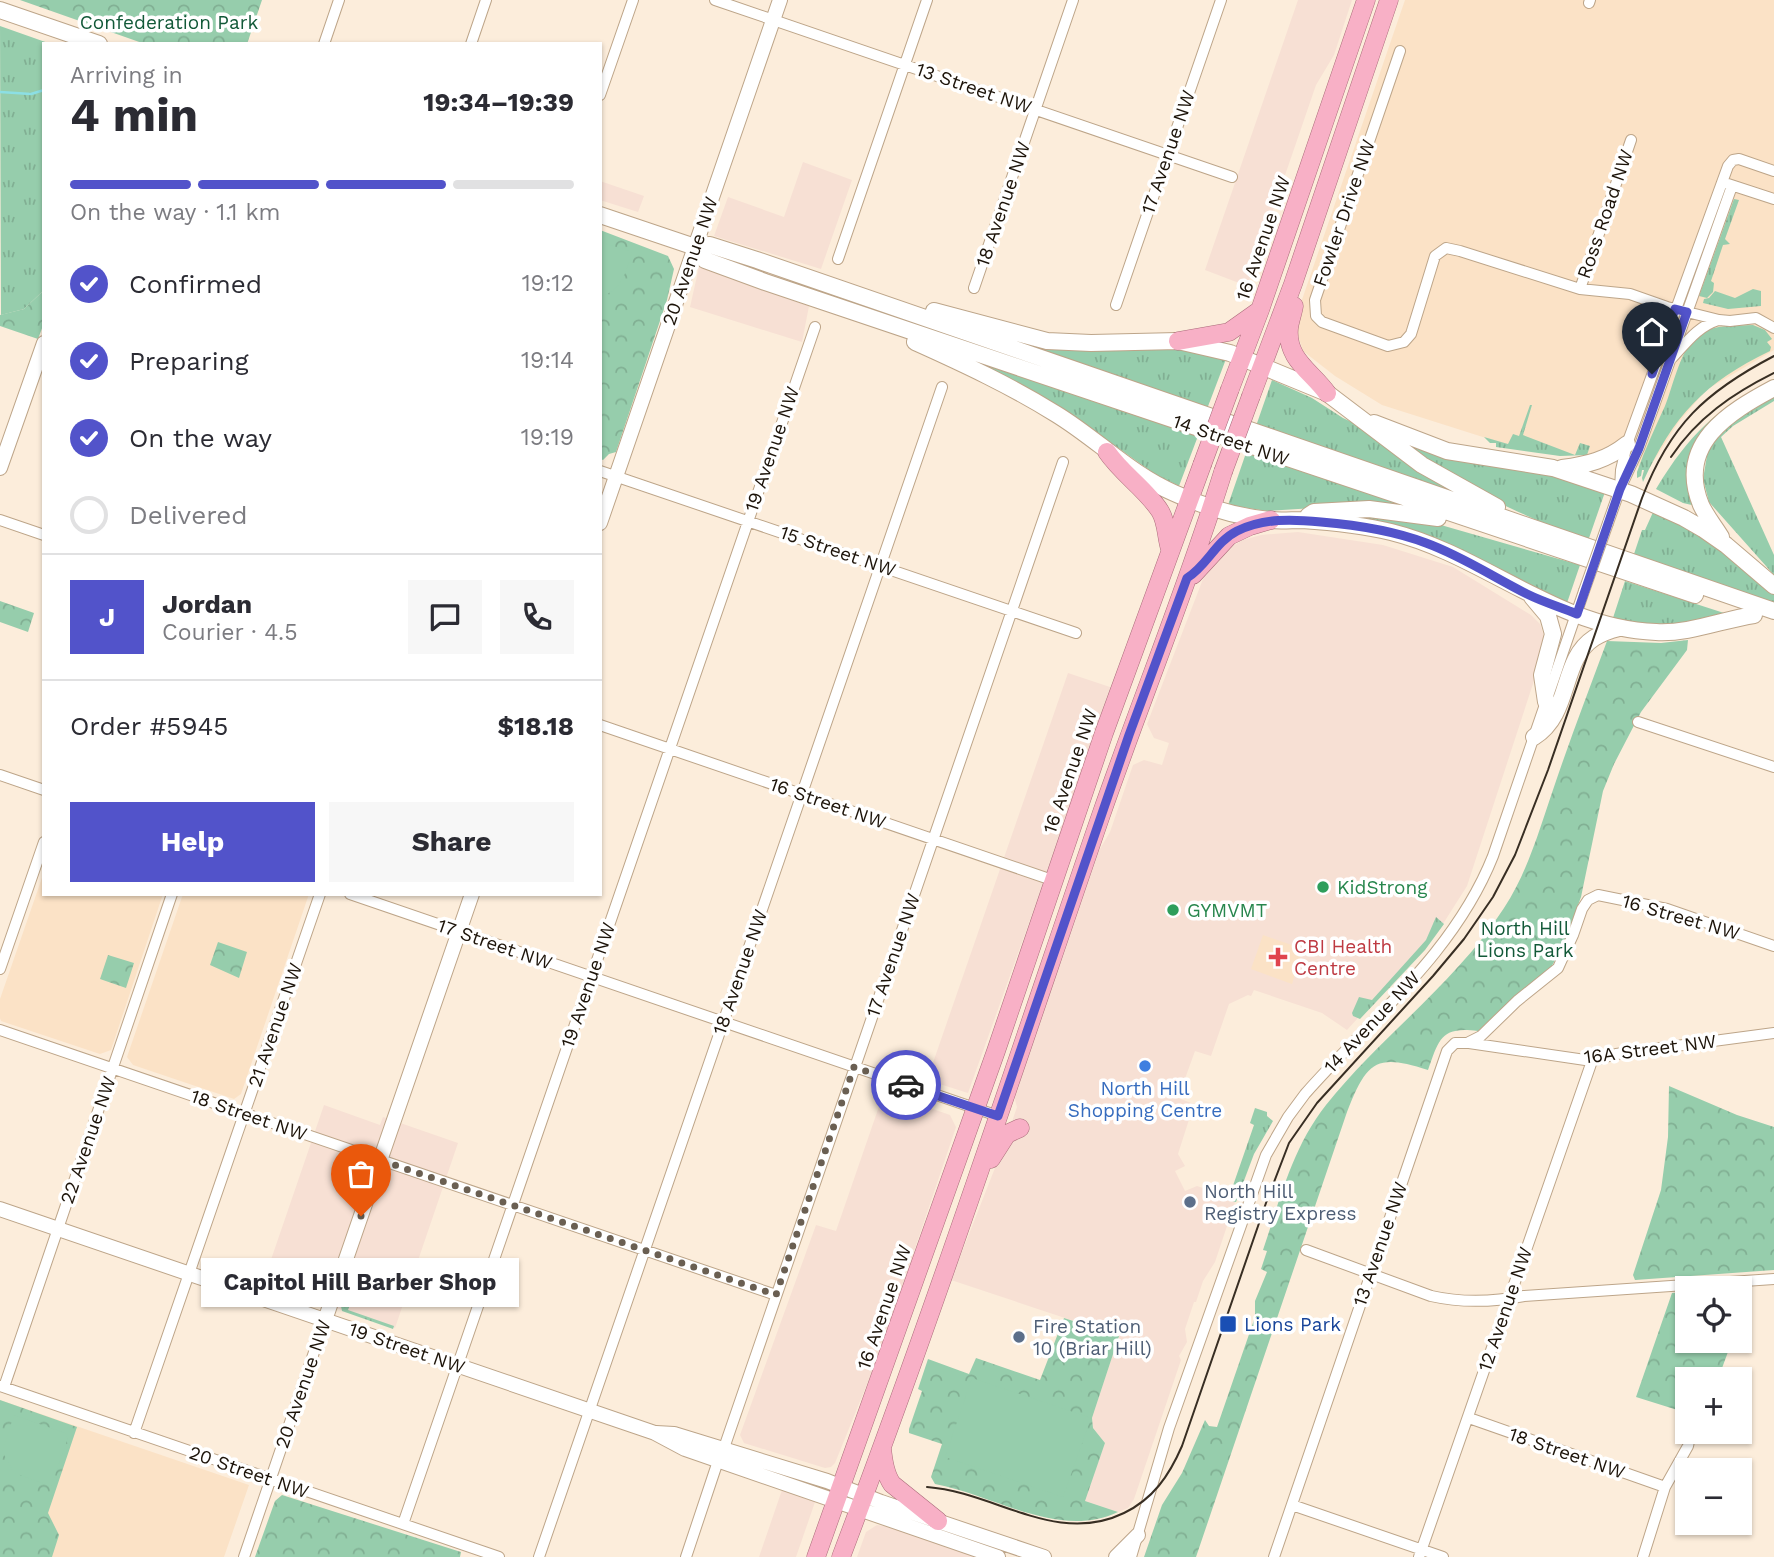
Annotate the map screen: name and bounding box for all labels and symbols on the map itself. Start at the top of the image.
park label: Confederation Park [80,11,258,34]
street label: 13 Street NW [913,57,1035,119]
street label: 17 Avenue NW [1136,87,1200,217]
street label: Fowler Drive NW [1308,136,1380,290]
street label: 18 Avenue NW [971,138,1035,270]
street label: Ross Road NW [1572,146,1638,282]
street label: 16 Avenue NW [1231,173,1295,303]
street label: 20 Avenue NW [657,194,723,328]
pin [1622,302,1682,374]
street label: 19 Avenue NW [740,383,804,515]
street label: 14 Street NW [1170,409,1292,471]
street label: 15 Street NW [777,520,899,582]
street label: 16 Avenue NW [1038,706,1102,836]
street label: 16 Street NW [767,772,889,834]
place label: KidStrong [1337,876,1428,899]
marker: KidStrong [1315,879,1331,895]
street label: 16 Street NW [1620,889,1742,945]
street label: 17 Avenue NW [861,890,925,1020]
place label: GYMVMT [1187,899,1267,922]
marker: GYMVMT [1165,902,1181,918]
street label: 18 Avenue NW [708,906,772,1038]
street label: 17 Street NW [435,914,555,974]
park label: North Hill Lions Park [1477,917,1574,962]
street label: 19 Avenue NW [556,919,620,1051]
place label: CBI Health Centre [1294,935,1392,980]
marker: CBI Health Centre [1268,947,1288,967]
street label: 21 Avenue NW [243,960,307,1090]
street label: 14 Avenue NW [1319,966,1425,1078]
street label: 16A Street NW [1583,1029,1717,1069]
courier [871,1050,941,1120]
marker: North Hill Shopping Centre [1137,1058,1153,1074]
street label: 22 Avenue NW [55,1073,121,1207]
place label: North Hill Shopping Centre [1068,1077,1222,1122]
street label: 18 Street NW [188,1084,310,1146]
pin [331,1144,391,1216]
street label: 13 Avenue NW [1348,1179,1412,1309]
place label: North Hill Registry Express [1204,1180,1357,1225]
marker: North Hill Registry Express [1182,1194,1198,1210]
street label: 16 Avenue NW [852,1242,916,1372]
street label: 12 Avenue NW [1473,1244,1537,1374]
callout: Capitol Hill Barber Shop [202,1258,520,1307]
place label: Lions Park [1244,1313,1341,1336]
marker: Lions Park [1218,1314,1238,1334]
place label: Fire Station 10 (Briar Hill) [1033,1315,1152,1360]
street label: 20 Avenue NW [270,1317,336,1451]
street label: 19 Street NW [346,1317,468,1379]
marker: Fire Station 10 (Briar Hill) [1011,1329,1027,1345]
street label: 18 Street NW [1506,1422,1628,1484]
street label: 20 Street NW [186,1441,312,1503]

